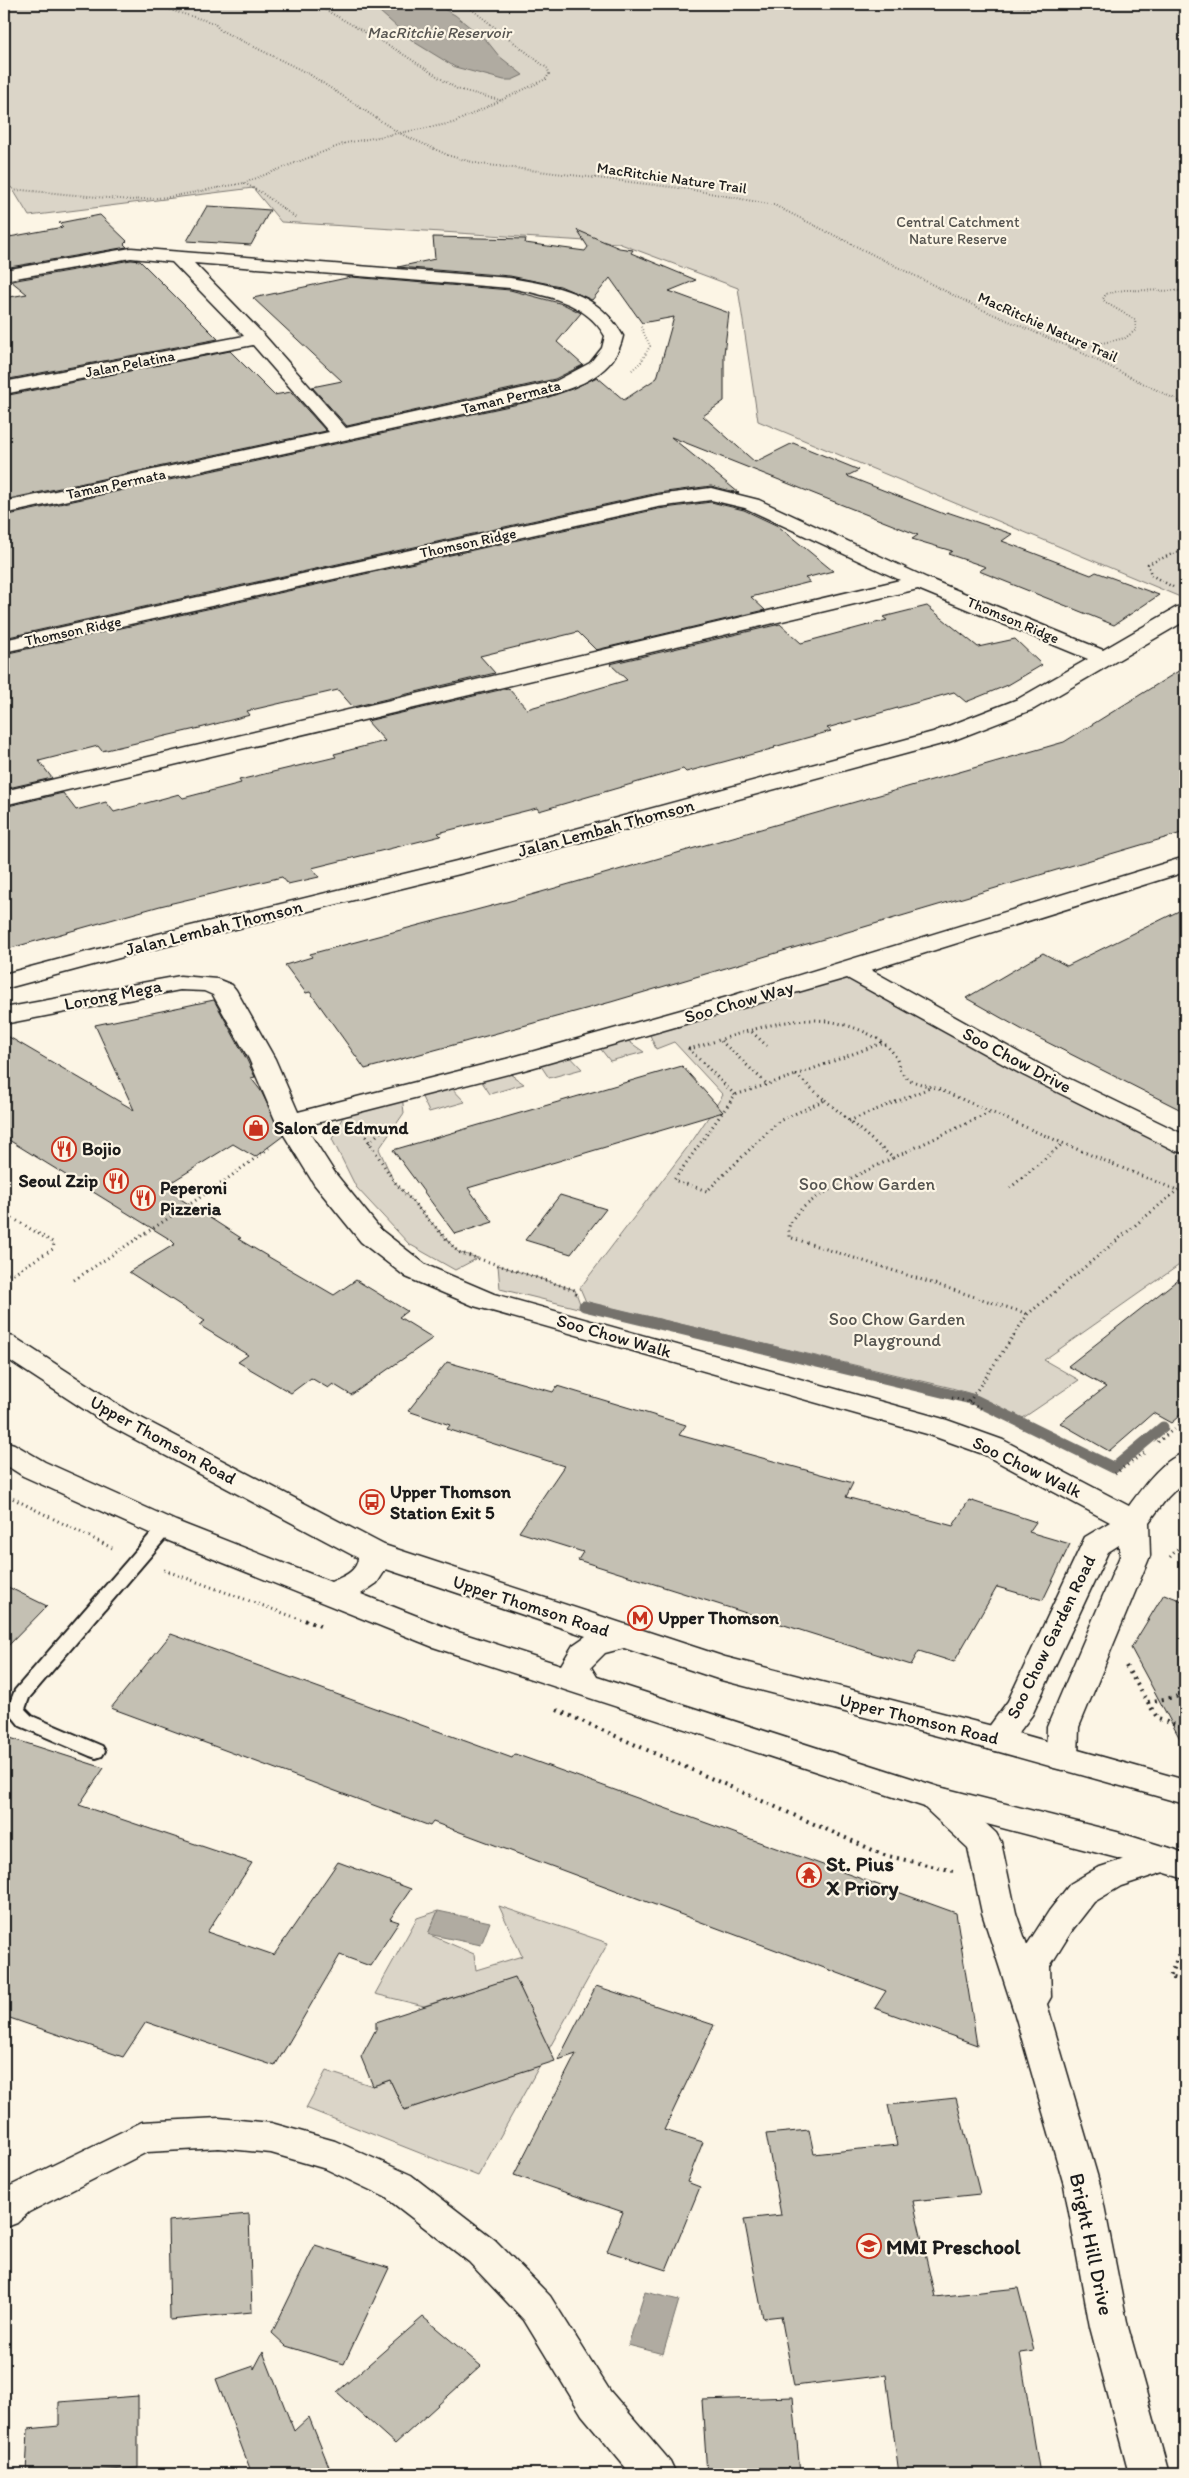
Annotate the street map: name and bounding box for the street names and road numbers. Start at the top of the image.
street label: MacRitchie Nature Trail [596,159,749,198]
street label: MacRitchie Nature Trail [975,288,1122,366]
street label: Jalan Pelatina [84,346,177,382]
street label: Taman Permata [460,376,563,418]
street label: Taman Permata [65,465,168,503]
street label: Thomson Ridge [418,524,518,562]
street label: Thomson Ridge [964,593,1062,647]
street label: Thomson Ridge [23,612,123,650]
street label: Jalan Lembah Thomson [515,794,697,862]
street label: Jalan Lembah Thomson [123,895,305,961]
street label: Lorong Mega [62,975,164,1015]
street label: Soo Chow Way [682,976,797,1028]
street label: Soo Chow Drive [959,1022,1075,1098]
street label: Soo Chow Walk [554,1309,675,1363]
street label: Upper Thomson Road [86,1391,240,1489]
street label: Soo Chow Walk [969,1431,1086,1503]
street label: Soo Chow Garden Road [1002,1551,1100,1722]
street label: Upper Thomson Road [450,1570,612,1642]
street label: Upper Thomson Road [837,1689,1001,1750]
street label: Bright Hill Drive [1065,2171,1119,2317]

